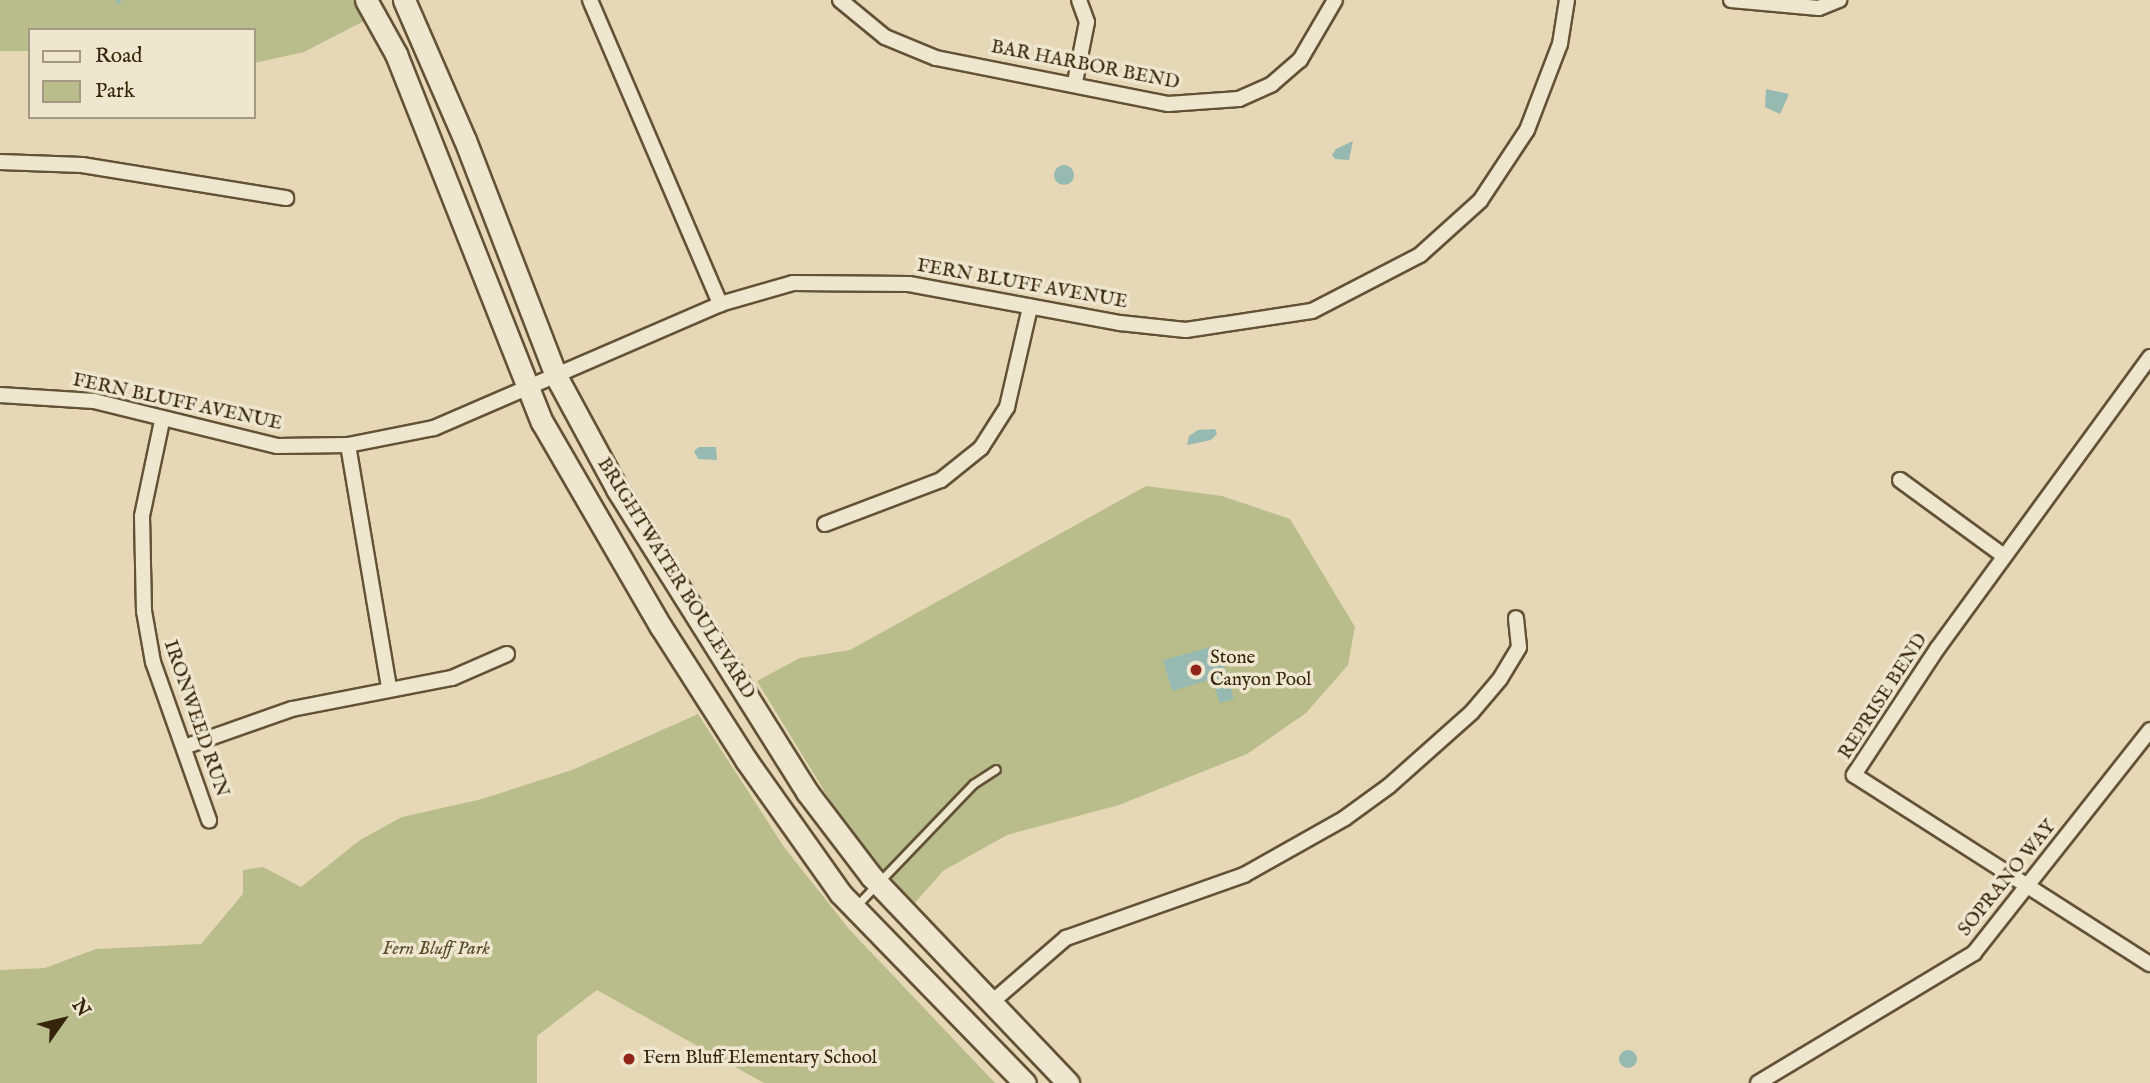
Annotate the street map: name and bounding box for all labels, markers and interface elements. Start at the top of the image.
legend [28,28,256,119]
street label: BAR HARBOR BEND [989,37,1181,95]
text: Road [95,43,142,70]
text: Park [95,78,135,105]
street label: FERN BLUFF AVENUE [915,255,1129,315]
street label: FERN BLUFF AVENUE [70,370,284,436]
street label: BRIGHTWATER BOULEVARD [591,454,759,704]
street label: REPRISE BEND [1835,630,1933,764]
street label: IRONWEED RUN [157,638,233,800]
place label: Stone Canyon Pool [1210,648,1311,692]
marker: Stone Canyon Pool [1188,662,1204,678]
street label: SOPRANO WAY [1954,817,2062,941]
park label: Fern Bluff Park [382,939,490,961]
north arrow [28,985,98,1055]
text: N [66,995,95,1022]
place label: Fern Bluff Elementary School [643,1048,877,1070]
marker: Fern Bluff Elementary School [621,1051,637,1067]

